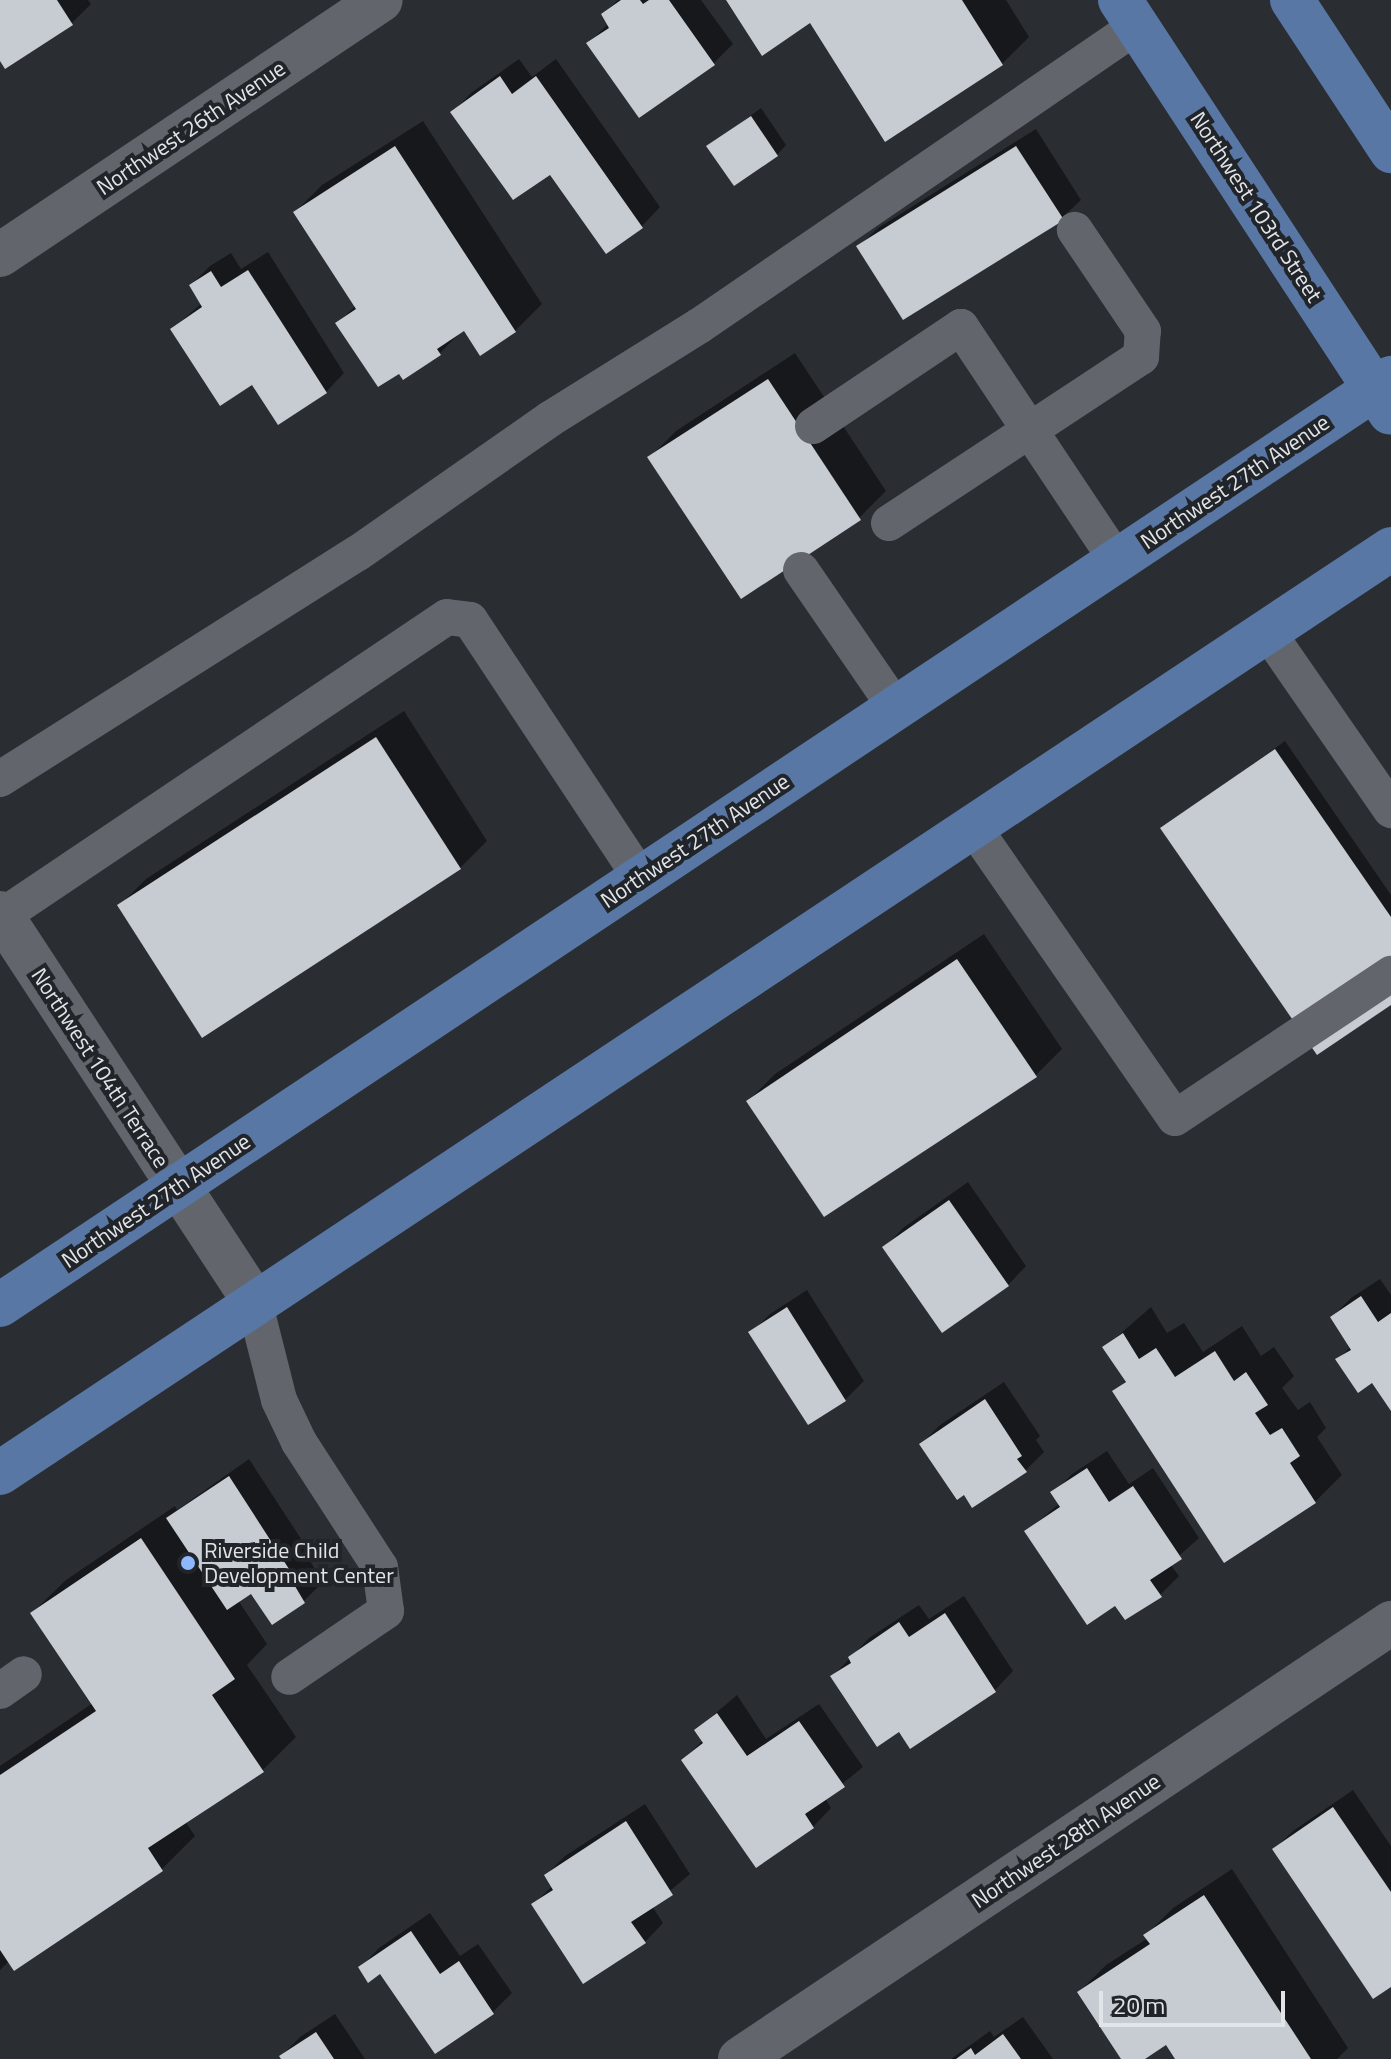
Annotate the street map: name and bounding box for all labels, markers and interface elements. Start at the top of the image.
street label: Northwest 26th Avenue [92,55,290,201]
street label: Northwest 103rd Street [1185,107,1327,307]
street label: Northwest 27th Avenue [1136,409,1334,555]
street label: Northwest 27th Avenue [596,768,794,914]
street label: Northwest 104th Terrace [26,963,174,1173]
street label: Northwest 27th Avenue [57,1128,255,1274]
place label: Riverside Child Development Center [204,1537,394,1588]
marker: Riverside Child Development Center [179,1554,197,1572]
street label: Northwest 28th Avenue [967,1768,1165,1914]
scale bar [1103,1975,1289,2025]
text: 20 m [1113,1987,1165,2023]

